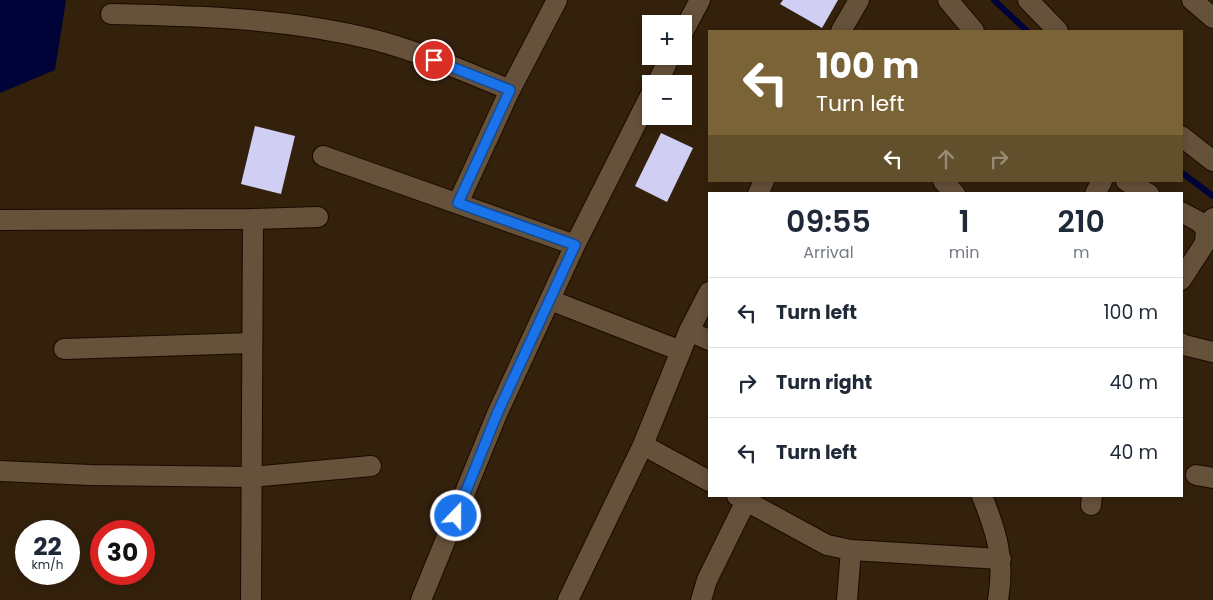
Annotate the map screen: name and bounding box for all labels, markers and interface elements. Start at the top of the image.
map controls [642,15,692,125]
button: + [642,15,692,65]
pin [413,39,455,81]
text: 100 m [816,41,919,90]
icon: arrive [420,46,448,74]
icon: left [733,50,798,115]
button: − [642,75,692,125]
text: Turn left [816,88,904,119]
icon: left [879,145,907,173]
icon: ahead [932,145,960,173]
icon: right [985,145,1013,173]
text: 09:55 [786,200,871,243]
text: 1 [959,200,970,243]
text: 210 [1057,200,1105,243]
text: Arrival [803,241,854,264]
text: min [949,241,979,264]
text: m [1073,241,1089,264]
icon: left [733,299,761,327]
text: Turn left [776,299,857,326]
text: 100 m [1103,299,1158,326]
icon: right [733,369,761,397]
text: Turn right [776,369,872,396]
text: 40 m [1109,369,1158,396]
icon: left [733,439,761,467]
text: Turn left [776,439,857,466]
text: 40 m [1109,439,1158,466]
position arrow [429,489,481,541]
speed limit sign: 30 [90,520,155,585]
text: 22 [33,529,62,564]
text: km/h [32,556,63,573]

